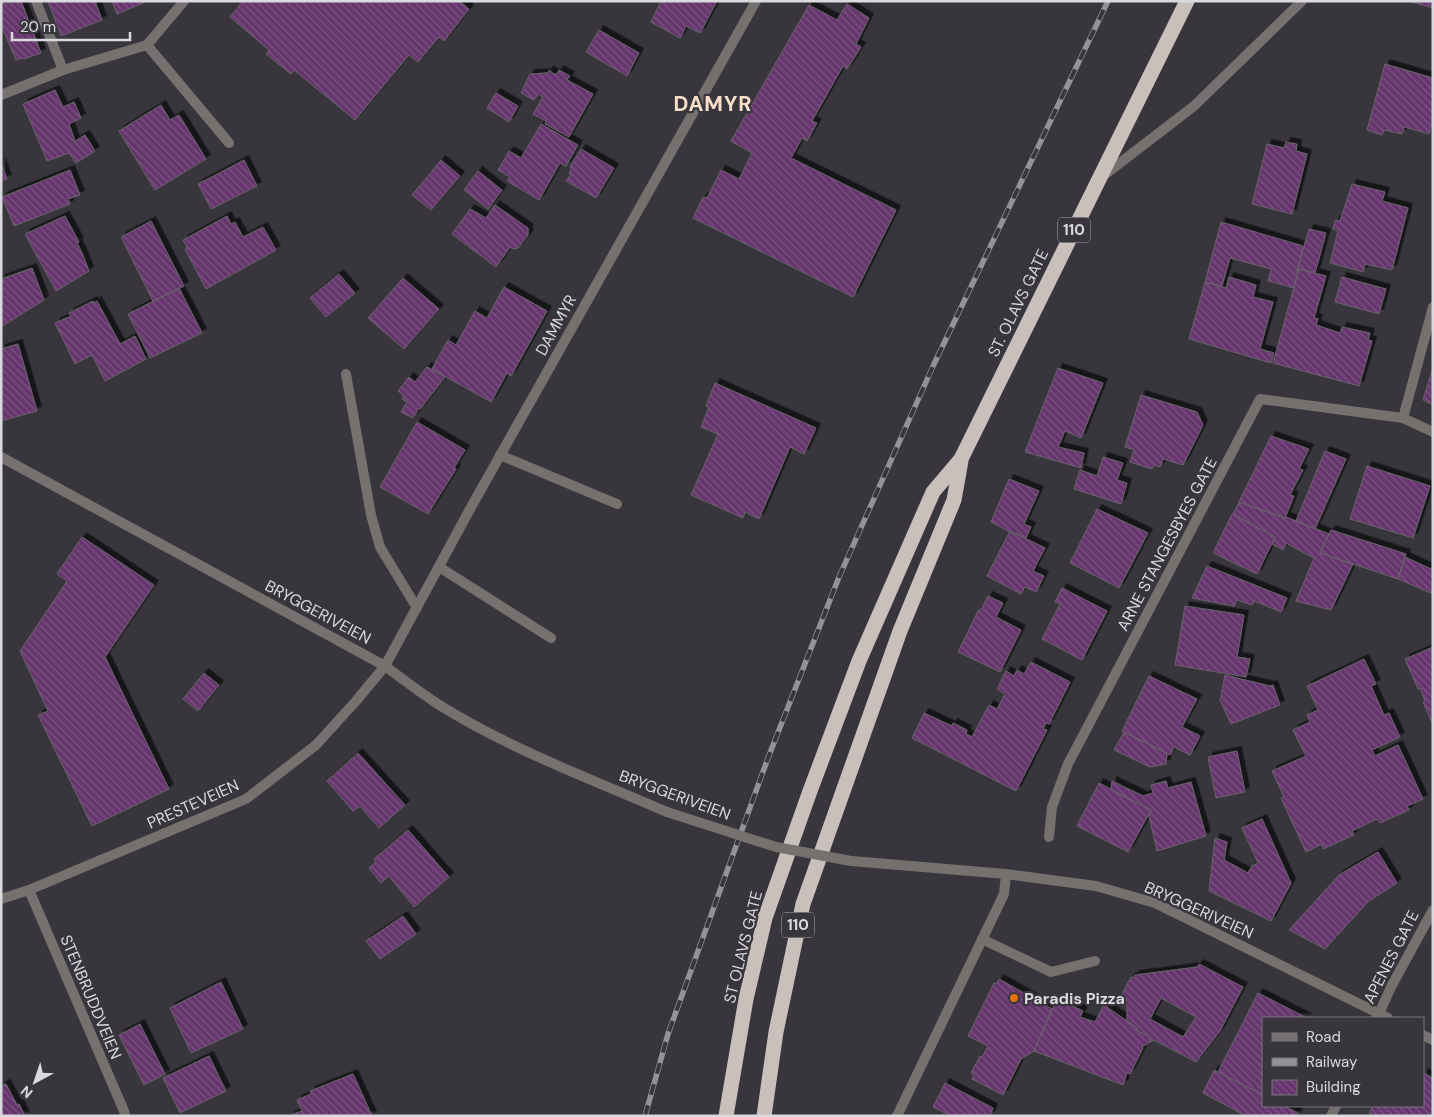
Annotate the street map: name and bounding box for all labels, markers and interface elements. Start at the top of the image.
scale bar [12,10,130,42]
text: 20 m [20,17,56,37]
district label: DAMYR [673,90,753,118]
road number: 110 [1058,218,1090,242]
street label: ST. OLAVS GATE [983,246,1053,360]
street label: DAMMYR [531,291,581,359]
street label: ARNE STANGESBYES GATE [1112,453,1222,635]
street label: BRYGGERIVEIEN [261,575,375,649]
street label: BRYGGERIVEIEN [616,765,734,825]
street label: PRESTEVEIEN [144,774,242,834]
street label: BRYGGERIVEIEN [1141,877,1257,943]
street label: ST OLAVS GATE [719,888,767,1006]
street label: APENES GATE [1358,907,1424,1007]
road number: 110 [782,912,814,938]
street label: STENBRUDDVEIEN [55,932,127,1062]
place label: Paradis Pizza [1024,988,1125,1009]
marker: Paradis Pizza [1008,992,1020,1004]
legend [1262,1017,1424,1107]
text: Road [1306,1027,1341,1047]
text: Railway [1306,1052,1358,1072]
north arrow [10,1057,60,1107]
text: Building [1306,1077,1361,1097]
text: N [17,1082,36,1102]

